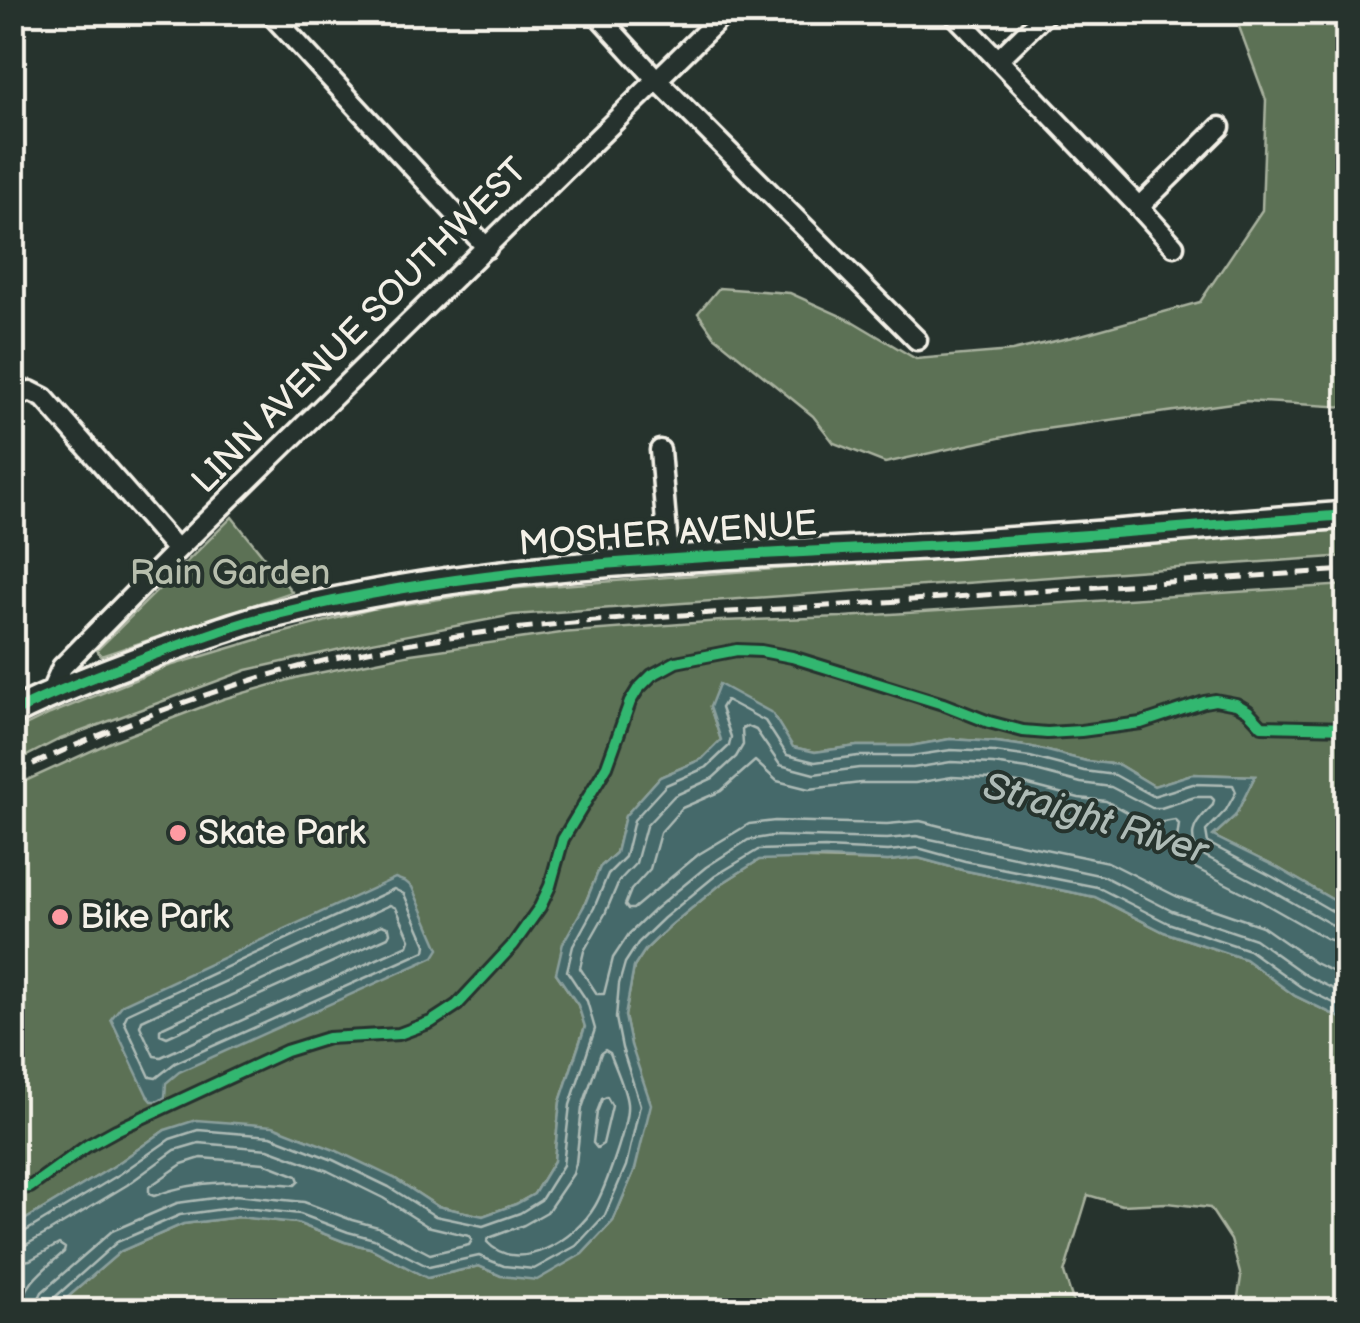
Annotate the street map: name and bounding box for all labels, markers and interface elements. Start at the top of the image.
street label: LINN AVENUE SOUTHWEST [183,149,537,503]
street label: MOSHER AVENUE [517,502,819,566]
park label: Rain Garden [130,552,330,595]
water label: Straight River [978,764,1214,875]
place label: Skate Park [198,812,367,855]
marker: Skate Park [167,822,189,844]
place label: Bike Park [80,896,230,939]
marker: Bike Park [49,906,71,928]

